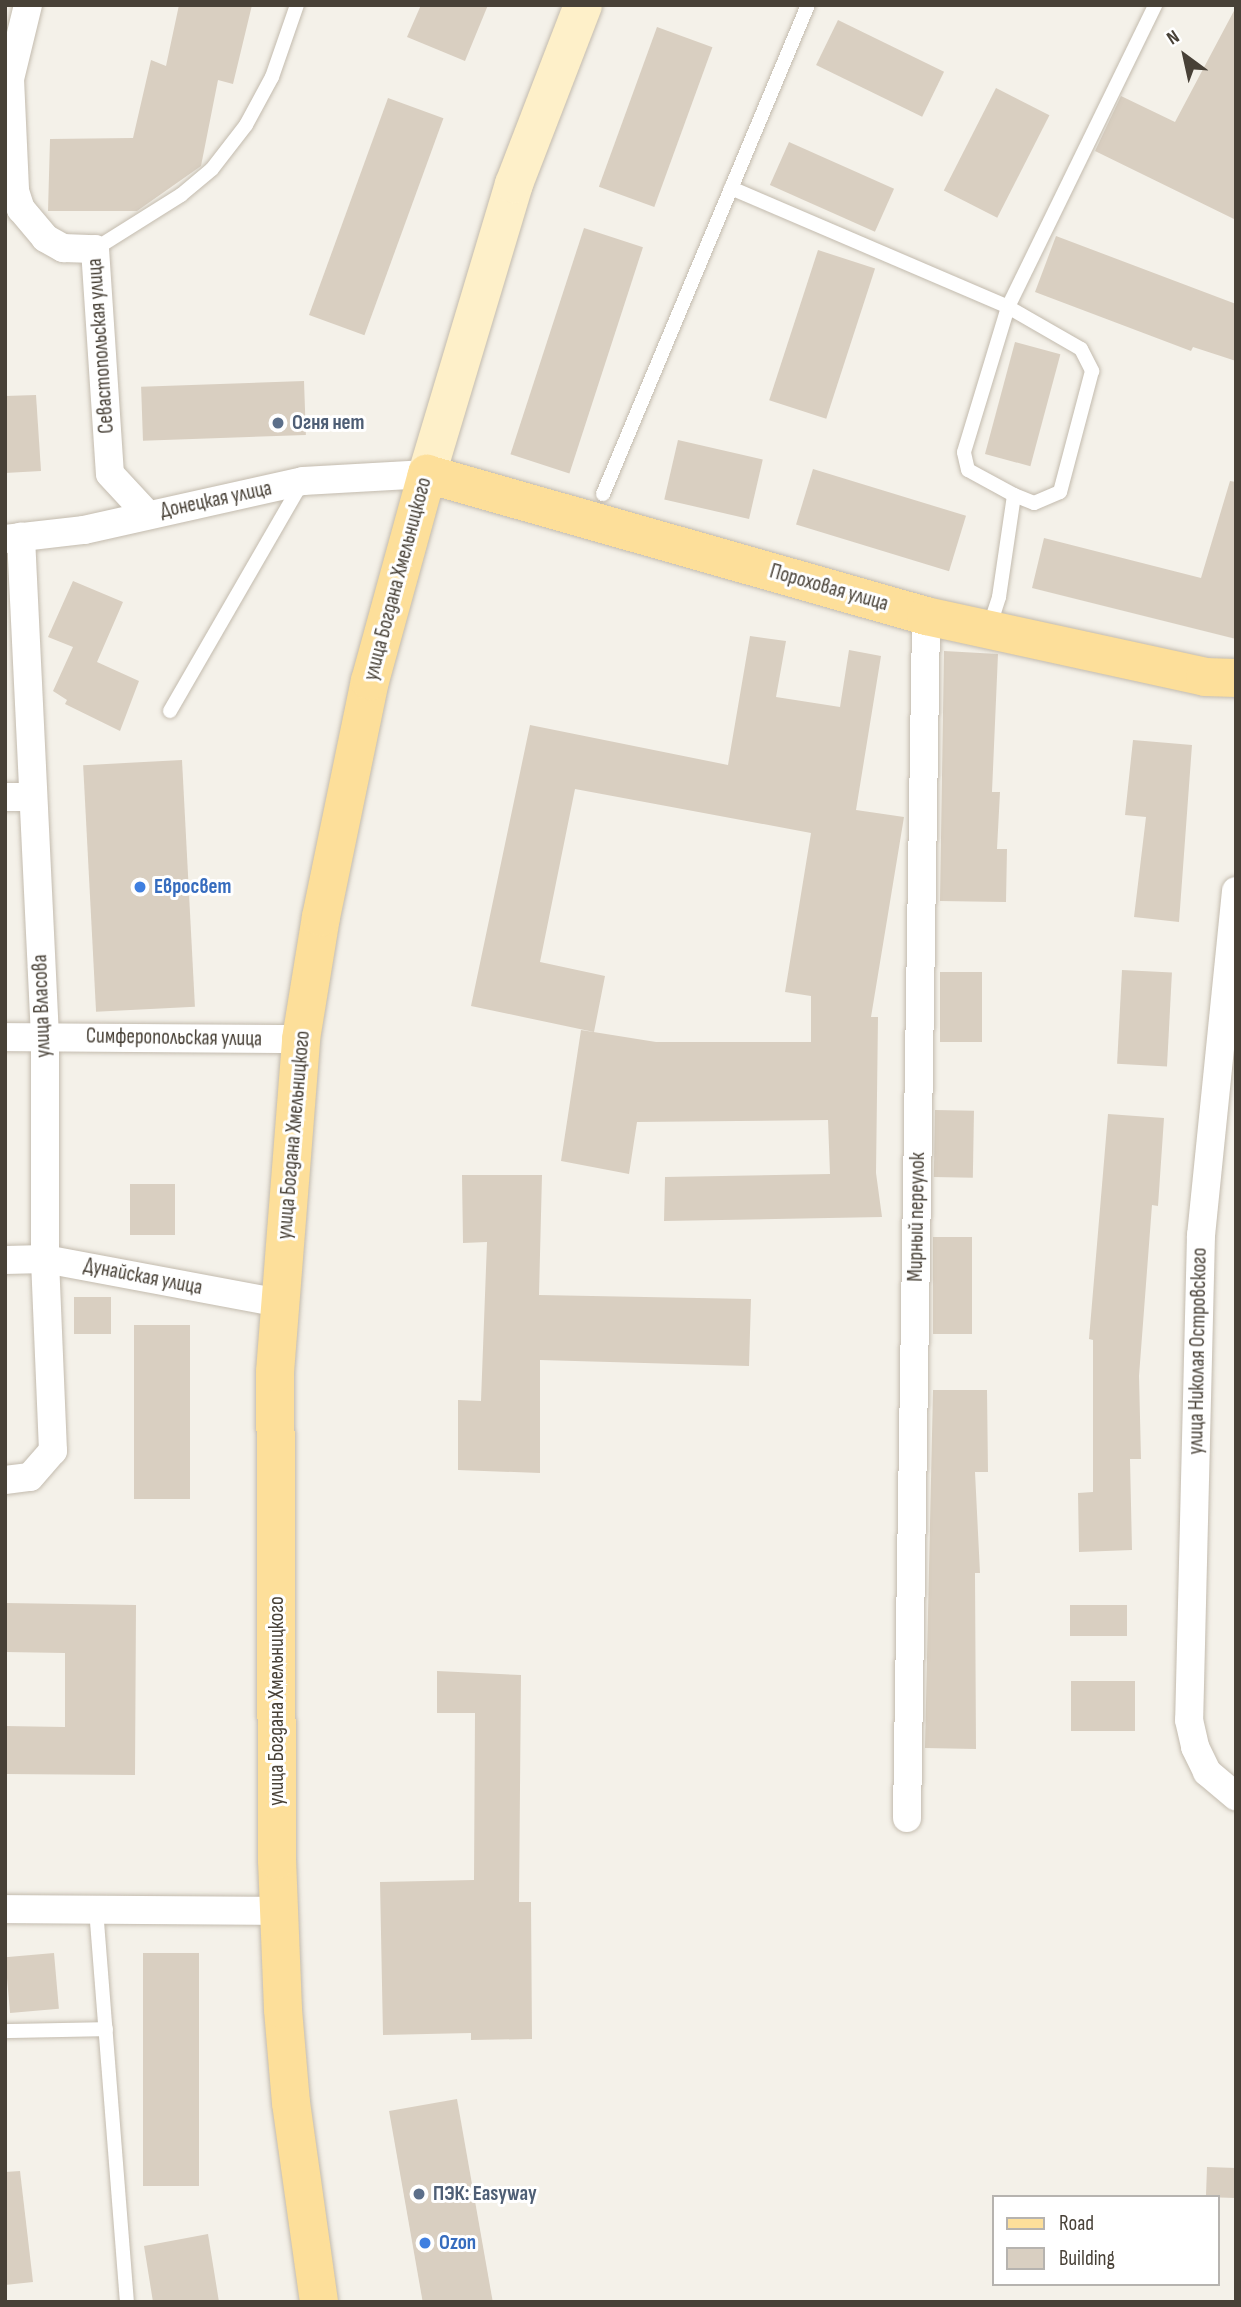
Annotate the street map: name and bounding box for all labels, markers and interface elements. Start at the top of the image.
north arrow [1150,21,1220,91]
text: N [1163,26,1184,50]
street label: Севастопольская улица [82,258,120,434]
place label: Огня нет [292,410,364,436]
marker: Огня нет [270,415,286,431]
street label: улица Богдана Хмельницкого [359,475,437,683]
street label: Донецкая улица [158,476,274,524]
street label: Пороховая улица [767,559,891,617]
place label: Евросвет [154,874,231,900]
marker: Евросвет [132,879,148,895]
street label: улица Власова [28,954,56,1058]
street label: Симферопольская улица [86,1024,262,1052]
street label: улица Богдана Хмельницкого [272,1030,316,1240]
street label: Мирный переулок [903,1152,931,1282]
street label: улица Николая Островского [1184,1247,1212,1455]
street label: Дунайская улица [82,1253,204,1301]
street label: улица Богдана Хмельницкого [264,1596,290,1806]
place label: ПЭК: Easyway [433,2181,537,2207]
marker: ПЭК: Easyway [411,2186,427,2202]
legend [992,2195,1220,2286]
text: Road [1059,2211,1094,2236]
place label: Ozon [439,2230,476,2256]
marker: Ozon [417,2235,433,2251]
text: Building [1059,2246,1115,2271]

